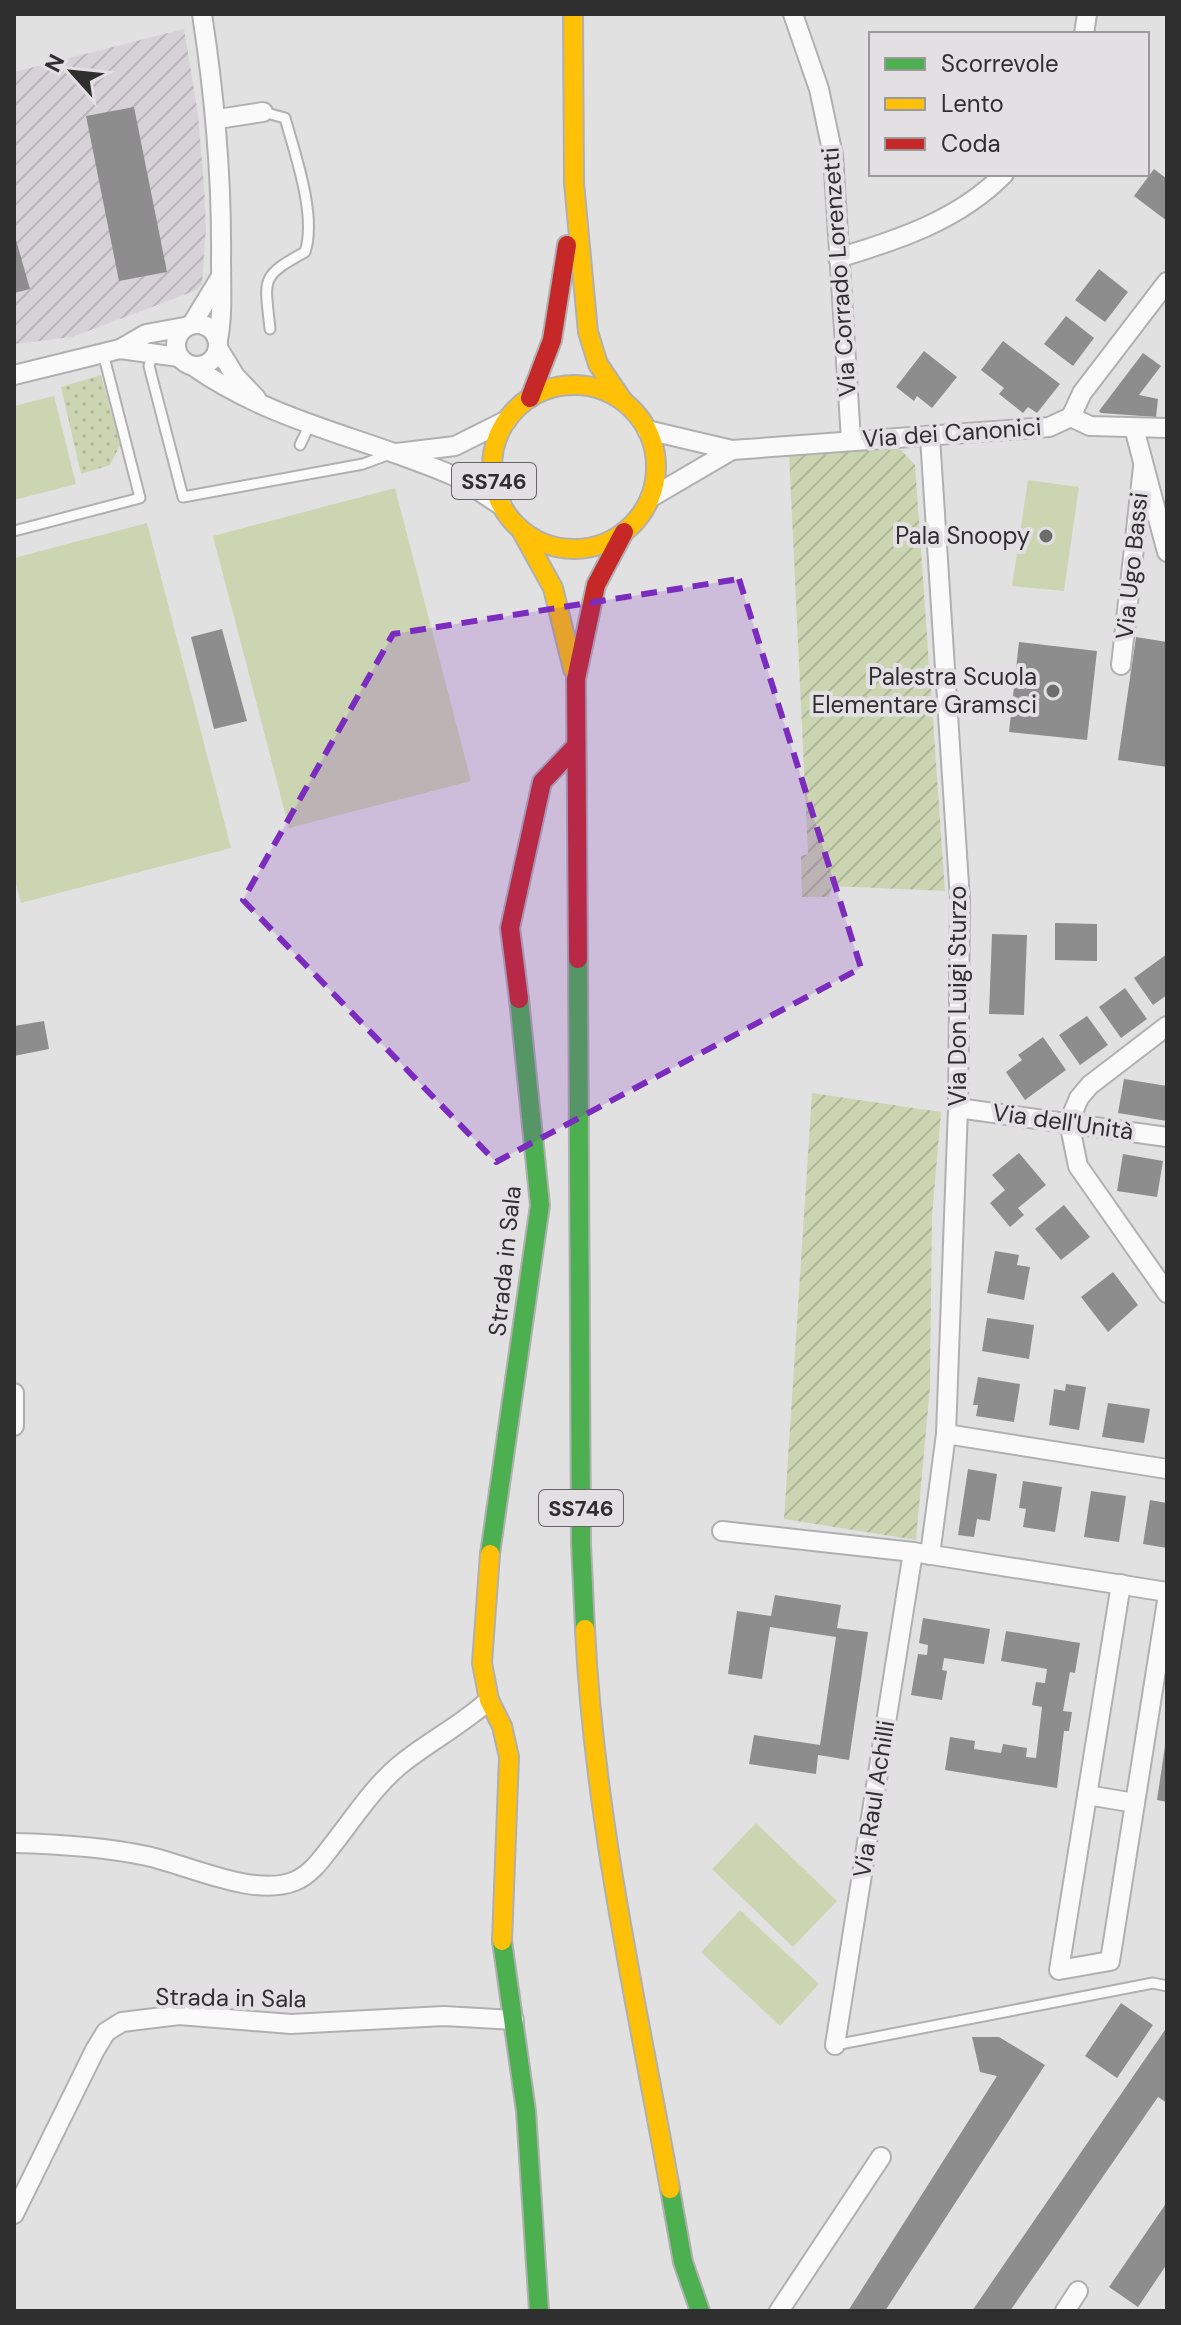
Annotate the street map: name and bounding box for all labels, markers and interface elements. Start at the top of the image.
north arrow [32,32,112,112]
legend [869,32,1149,176]
text: Scorrevole [941,48,1059,79]
text: N [38,49,71,77]
text: Lento [941,88,1004,119]
text: Coda [941,128,1001,159]
street label: Via Corrado Lorenzetti [814,146,863,398]
street label: Via dei Canonici [861,411,1043,454]
road number: SS746 [452,463,536,499]
street label: Via Ugo Bassi [1108,491,1155,641]
place label: Pala Snoopy [895,520,1030,551]
marker: Pala Snoopy [1037,527,1055,545]
place label: Palestra Scuola Elementare Gramsci [812,661,1037,720]
marker: Palestra Scuola Elementare Gramsci [1044,682,1062,700]
street label: Via Don Luigi Sturzo [942,885,973,1107]
street label: Via dell'Unità [991,1096,1136,1147]
street label: Strada in Sala [481,1184,528,1338]
road number: SS746 [539,1490,623,1526]
street label: Via Raul Achilli [846,1718,901,1880]
street label: Strada in Sala [155,1981,307,2014]

